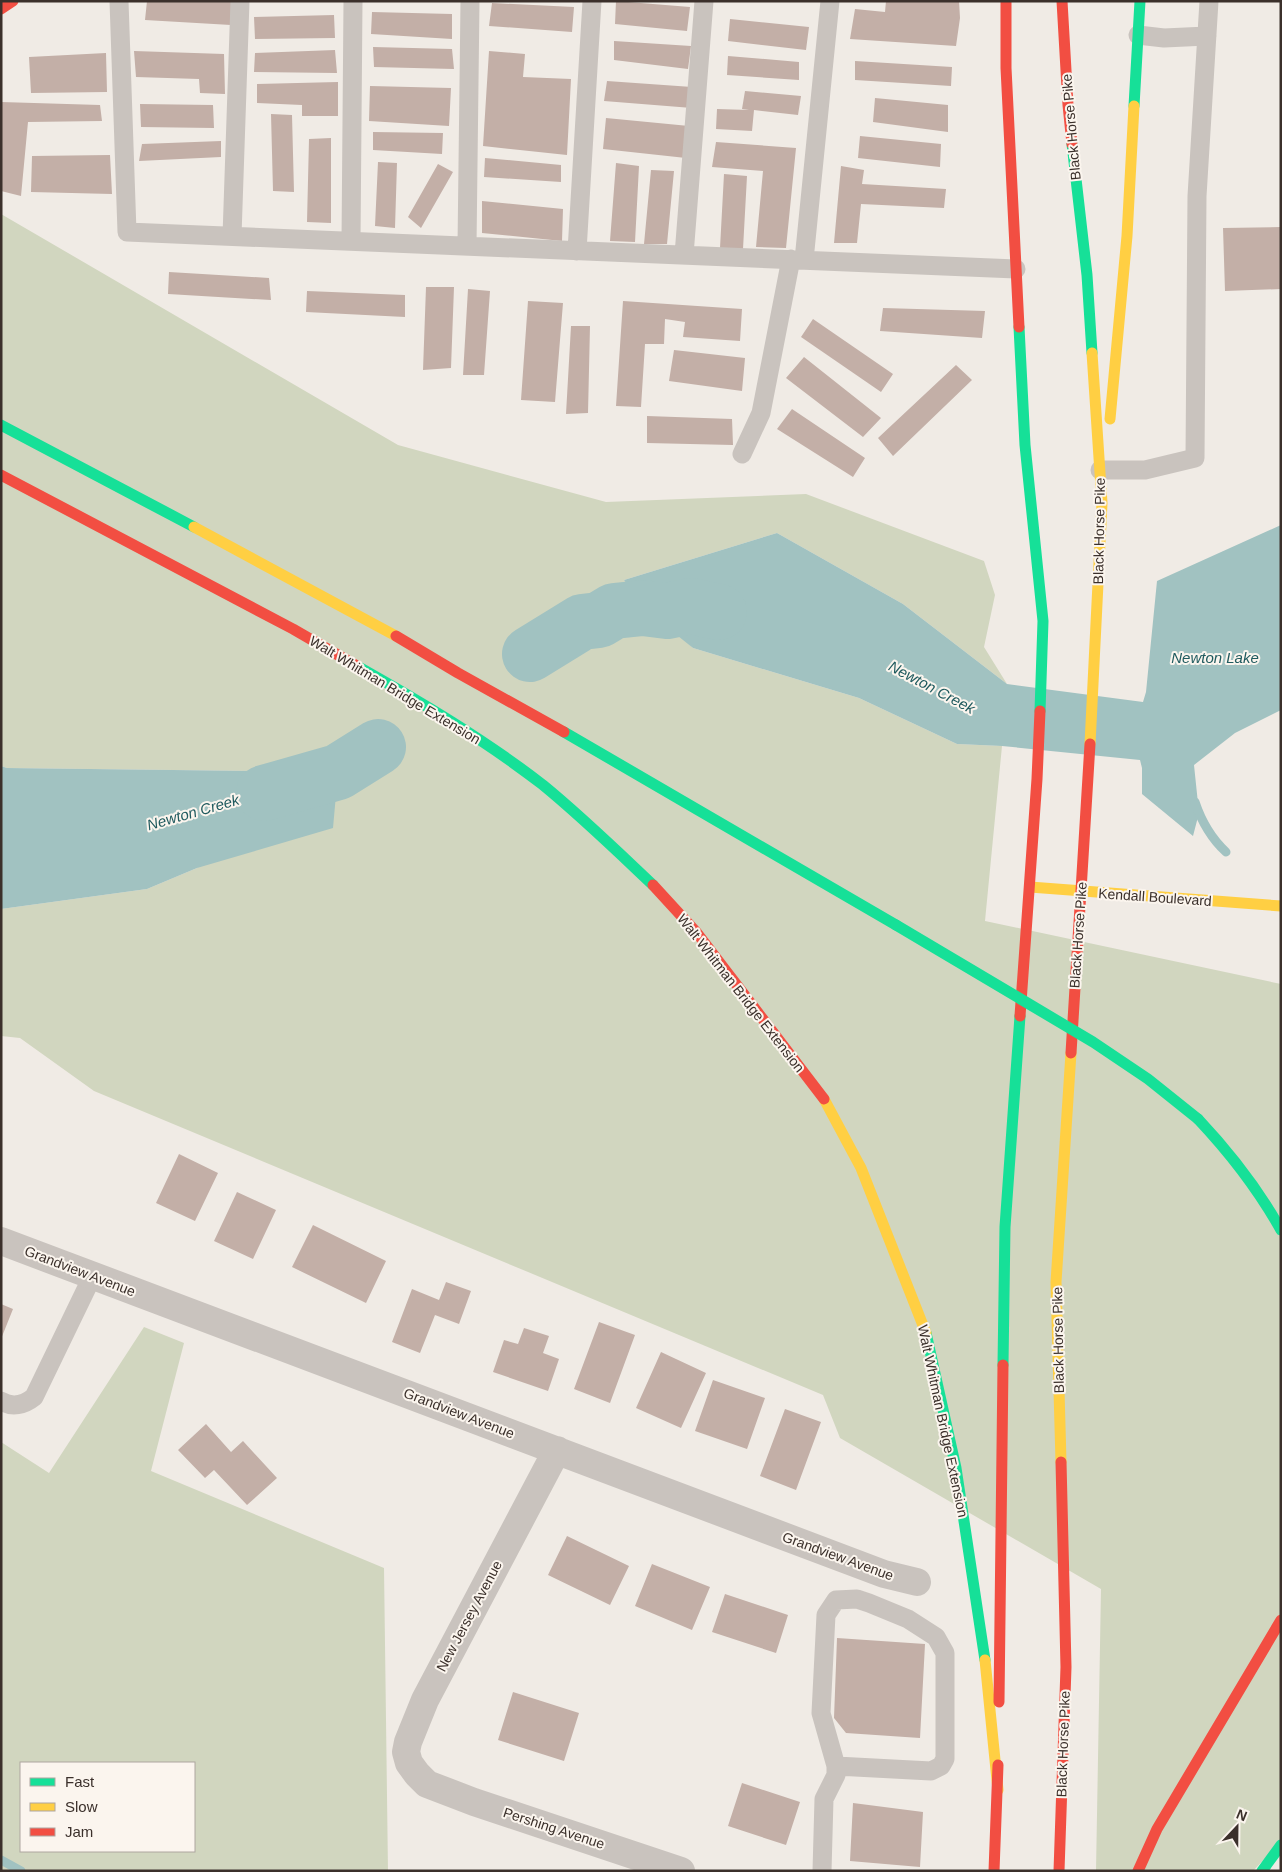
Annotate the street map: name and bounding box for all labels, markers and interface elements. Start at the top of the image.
street label: Black Horse Pike [1058,73,1084,181]
street label: Black Horse Pike [1090,477,1108,584]
street label: Walt Whitman Bridge Extension [307,633,483,747]
water label: Newton Lake [1171,649,1259,666]
water label: Newton Creek [886,657,979,718]
water label: Newton Creek [145,790,242,833]
street label: Black Horse Pike [1066,881,1090,989]
street label: Kendall Boulevard [1098,885,1212,909]
street label: Walt Whitman Bridge Extension [674,911,808,1075]
street label: Grandview Avenue [22,1243,138,1300]
street label: Black Horse Pike [1049,1286,1067,1393]
street label: Walt Whitman Bridge Extension [915,1323,971,1519]
street label: Grandview Avenue [401,1385,517,1442]
street label: Grandview Avenue [780,1528,896,1584]
street label: New Jersey Avenue [433,1558,505,1674]
street label: Black Horse Pike [1053,1690,1073,1798]
legend [20,1762,195,1852]
text: Fast [65,1773,95,1790]
text: Slow [65,1798,98,1815]
north arrow [1212,1802,1262,1852]
street label: Pershing Avenue [501,1804,607,1852]
text: N [1234,1806,1250,1824]
text: Jam [65,1823,93,1840]

